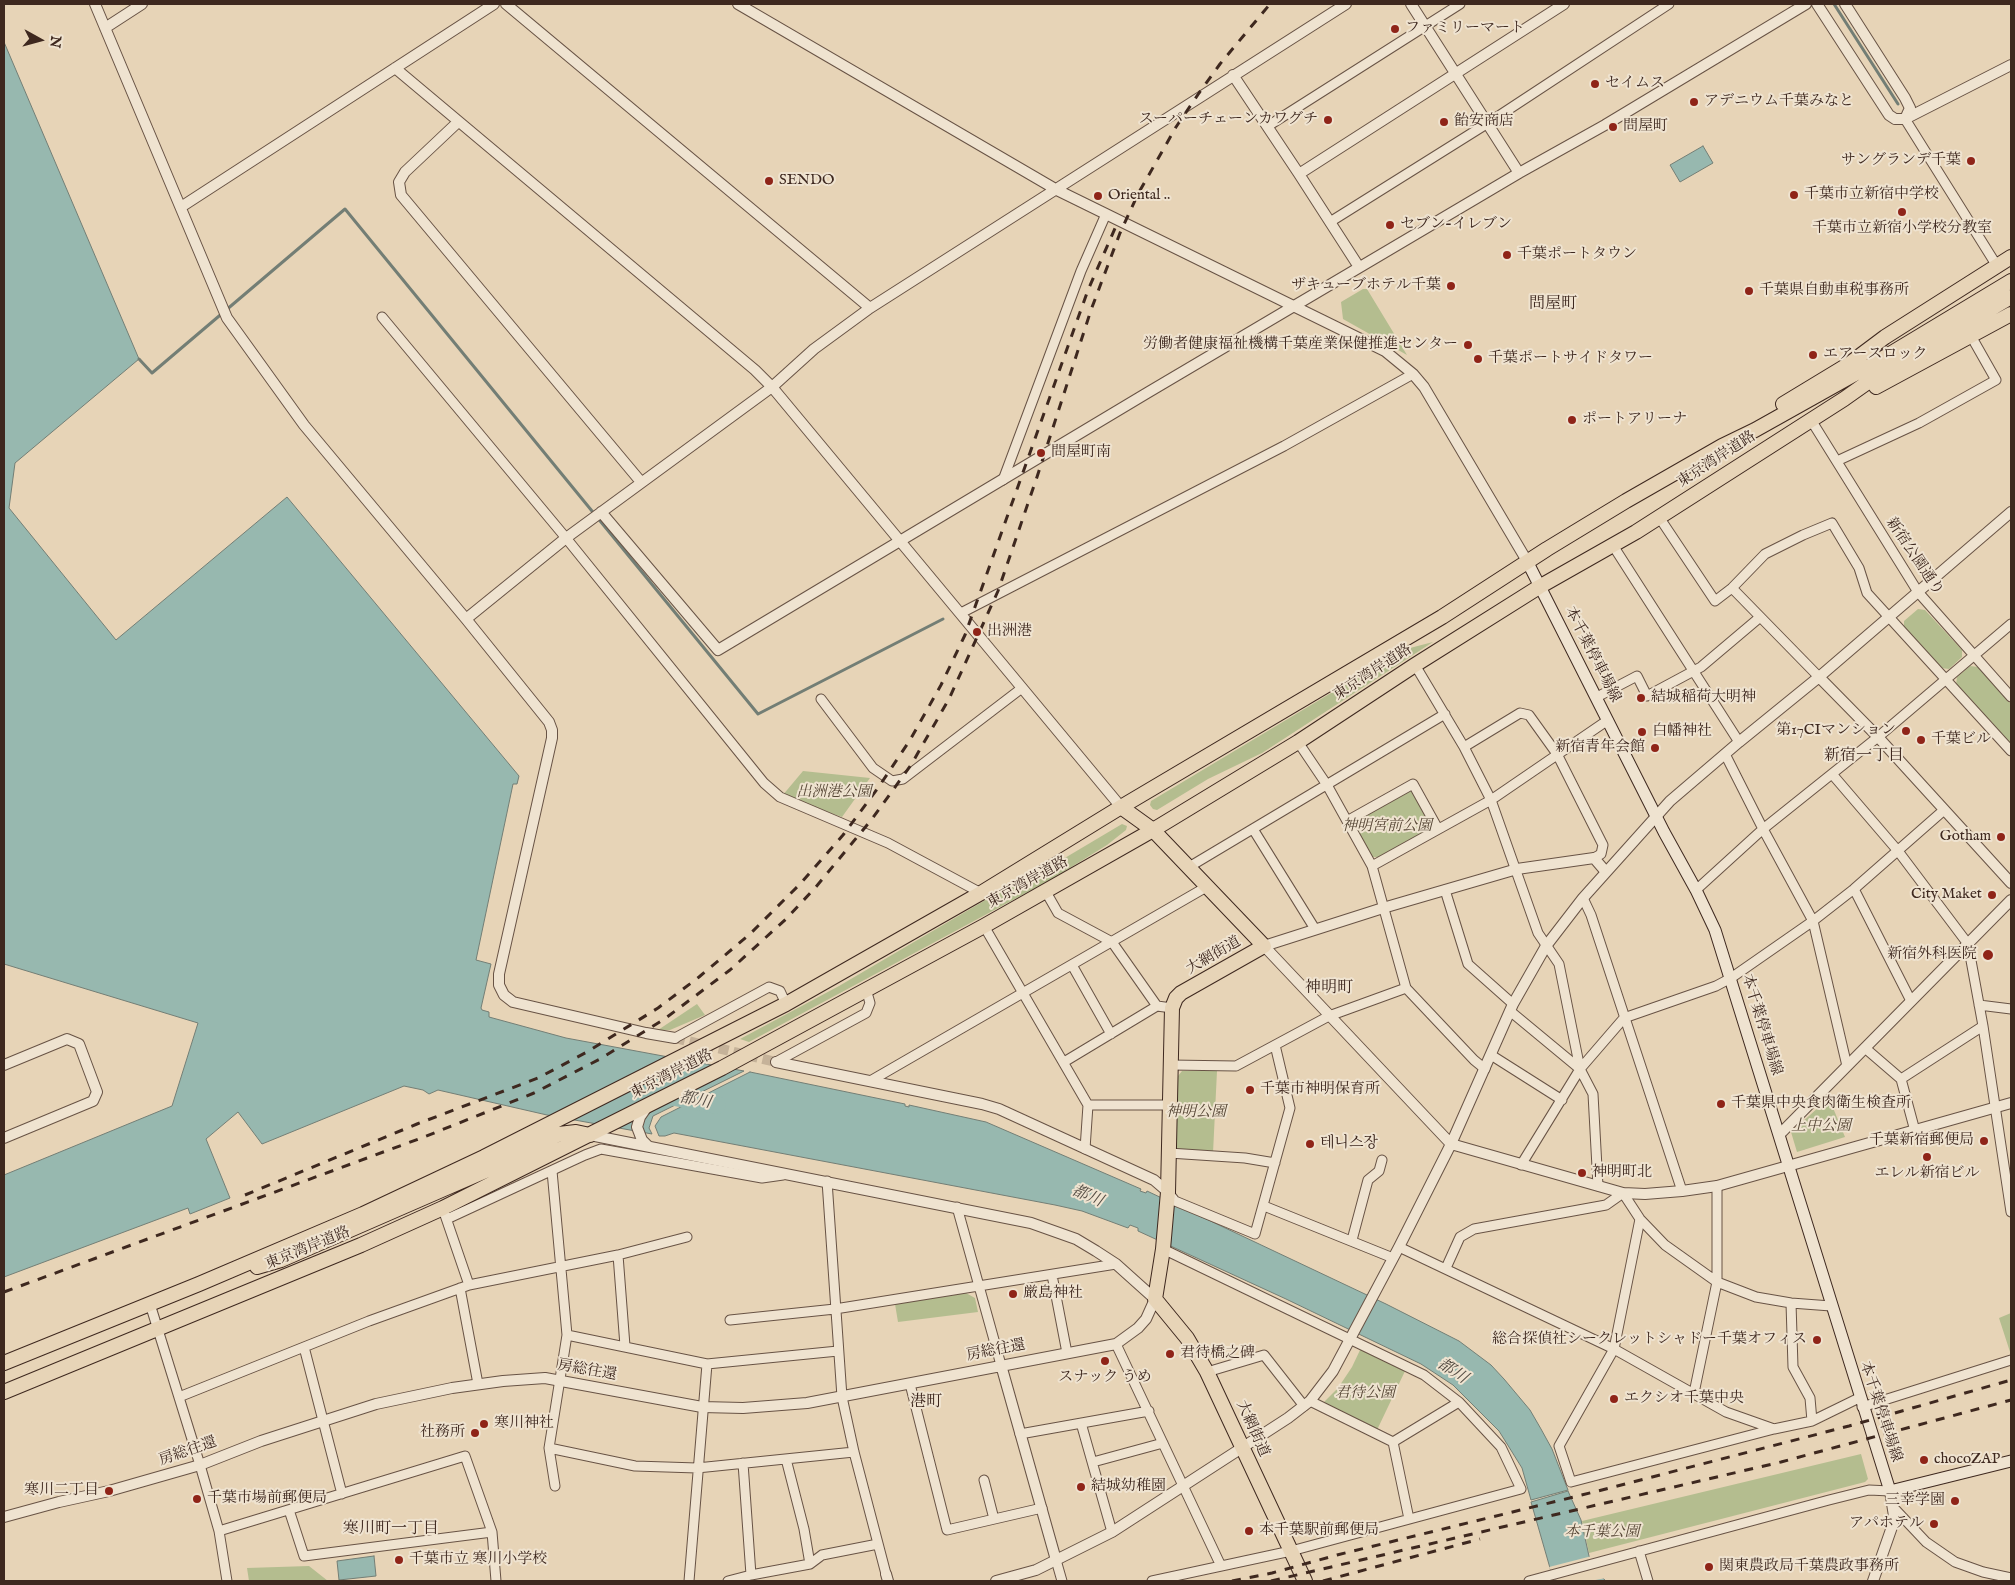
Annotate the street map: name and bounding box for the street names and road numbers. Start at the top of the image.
street label: 東京湾岸道路 [1674,428,1760,492]
street label: 新宿公園通り [1881,515,1947,599]
street label: 本千葉停車場線 [1560,604,1624,706]
street label: 東京湾岸道路 [1330,641,1416,705]
street label: 東京湾岸道路 [984,853,1072,913]
street label: 大網街道 [1184,933,1244,979]
street label: 本千葉停車場線 [1737,972,1785,1078]
street label: 東京湾岸道路 [628,1047,716,1103]
street label: 東京湾岸道路 [263,1224,353,1274]
street label: 房総往還 [965,1336,1027,1366]
street label: 房総往還 [556,1357,618,1385]
street label: 本千葉停車場線 [1855,1359,1905,1465]
street label: 大網街道 [1232,1398,1272,1460]
street label: 房総往還 [157,1434,219,1470]

